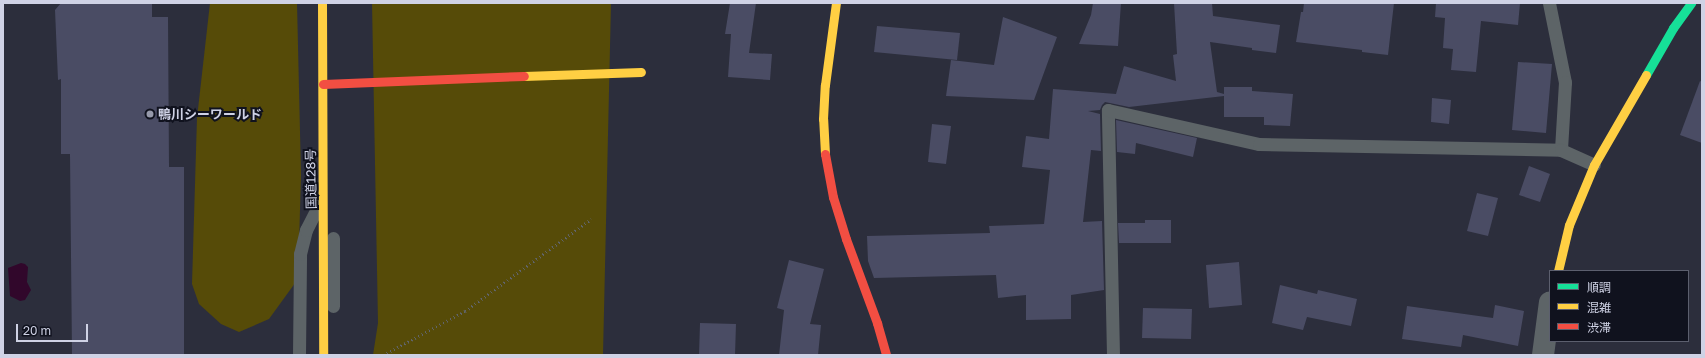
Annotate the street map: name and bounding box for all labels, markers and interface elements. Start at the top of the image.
place label: 鴨川シーワールド [158,106,262,122]
marker: 鴨川シーワールド [145,109,155,119]
street label: 国道128号 [303,148,319,210]
legend [1549,270,1689,342]
text: 順調 [1587,280,1611,295]
text: 混雑 [1587,300,1611,315]
scale bar [18,316,90,342]
text: 渋滞 [1587,320,1611,335]
text: 20 m [23,323,51,338]

